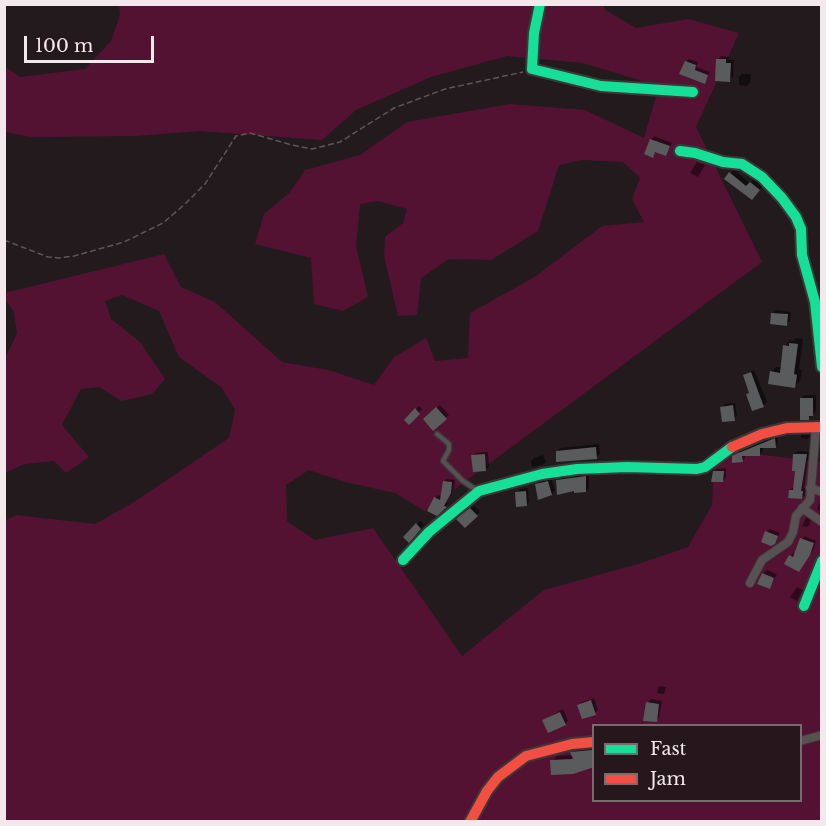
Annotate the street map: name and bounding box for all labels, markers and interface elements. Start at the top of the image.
scale bar [27,24,158,62]
text: 100 m [35,35,93,57]
legend [592,724,802,802]
text: Fast [650,738,686,760]
text: Jam [650,768,686,790]

